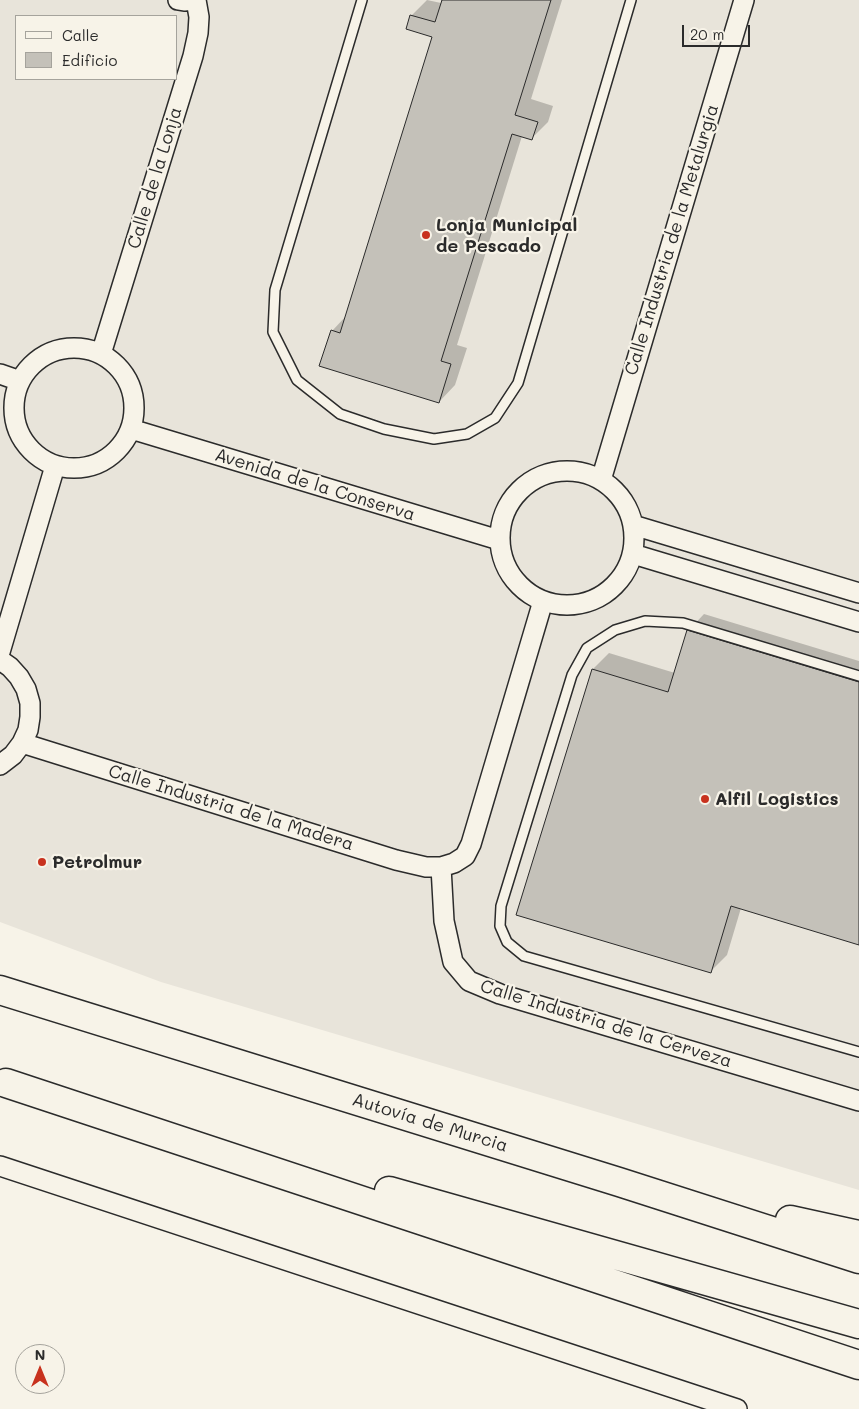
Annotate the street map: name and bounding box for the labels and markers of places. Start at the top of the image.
place label: Lonja Municipal de Pescado [436,214,577,256]
marker: Lonja Municipal de Pescado [420,229,432,241]
place label: Alfil Logistics [715,788,839,810]
marker: Alfil Logistics [699,793,711,805]
place label: Petrolmur [52,851,142,873]
marker: Petrolmur [36,856,48,868]

